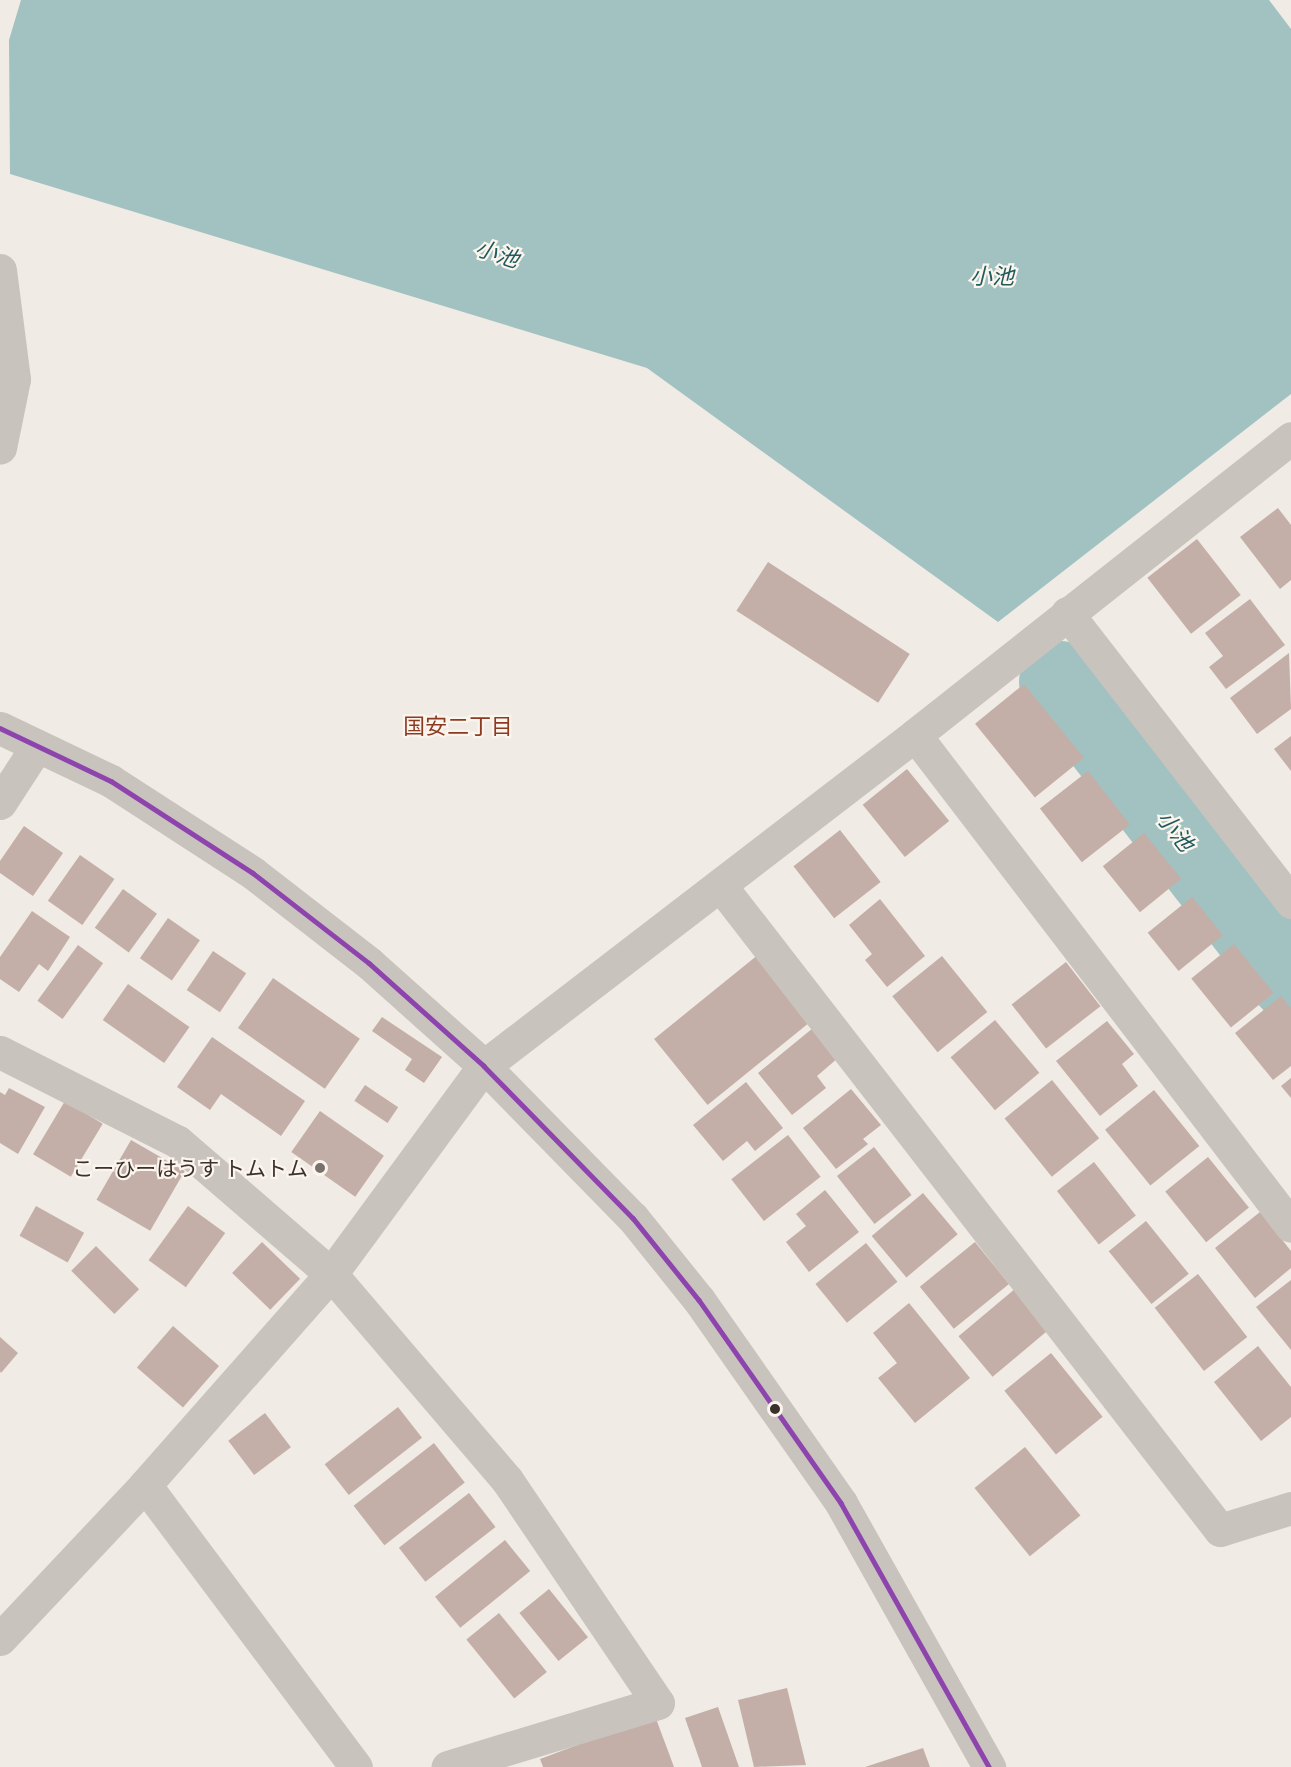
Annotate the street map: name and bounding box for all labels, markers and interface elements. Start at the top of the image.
water label: 小池 [472,235,522,273]
water label: 小池 [970,264,1014,290]
district label: 国安二丁目 [403,714,513,740]
water label: 小池 [1151,806,1199,856]
place label: こーひーはうす トムトム [72,1155,308,1181]
marker: こーひーはうす トムトム [313,1161,327,1175]
unlabelled marker [769,1403,781,1415]

